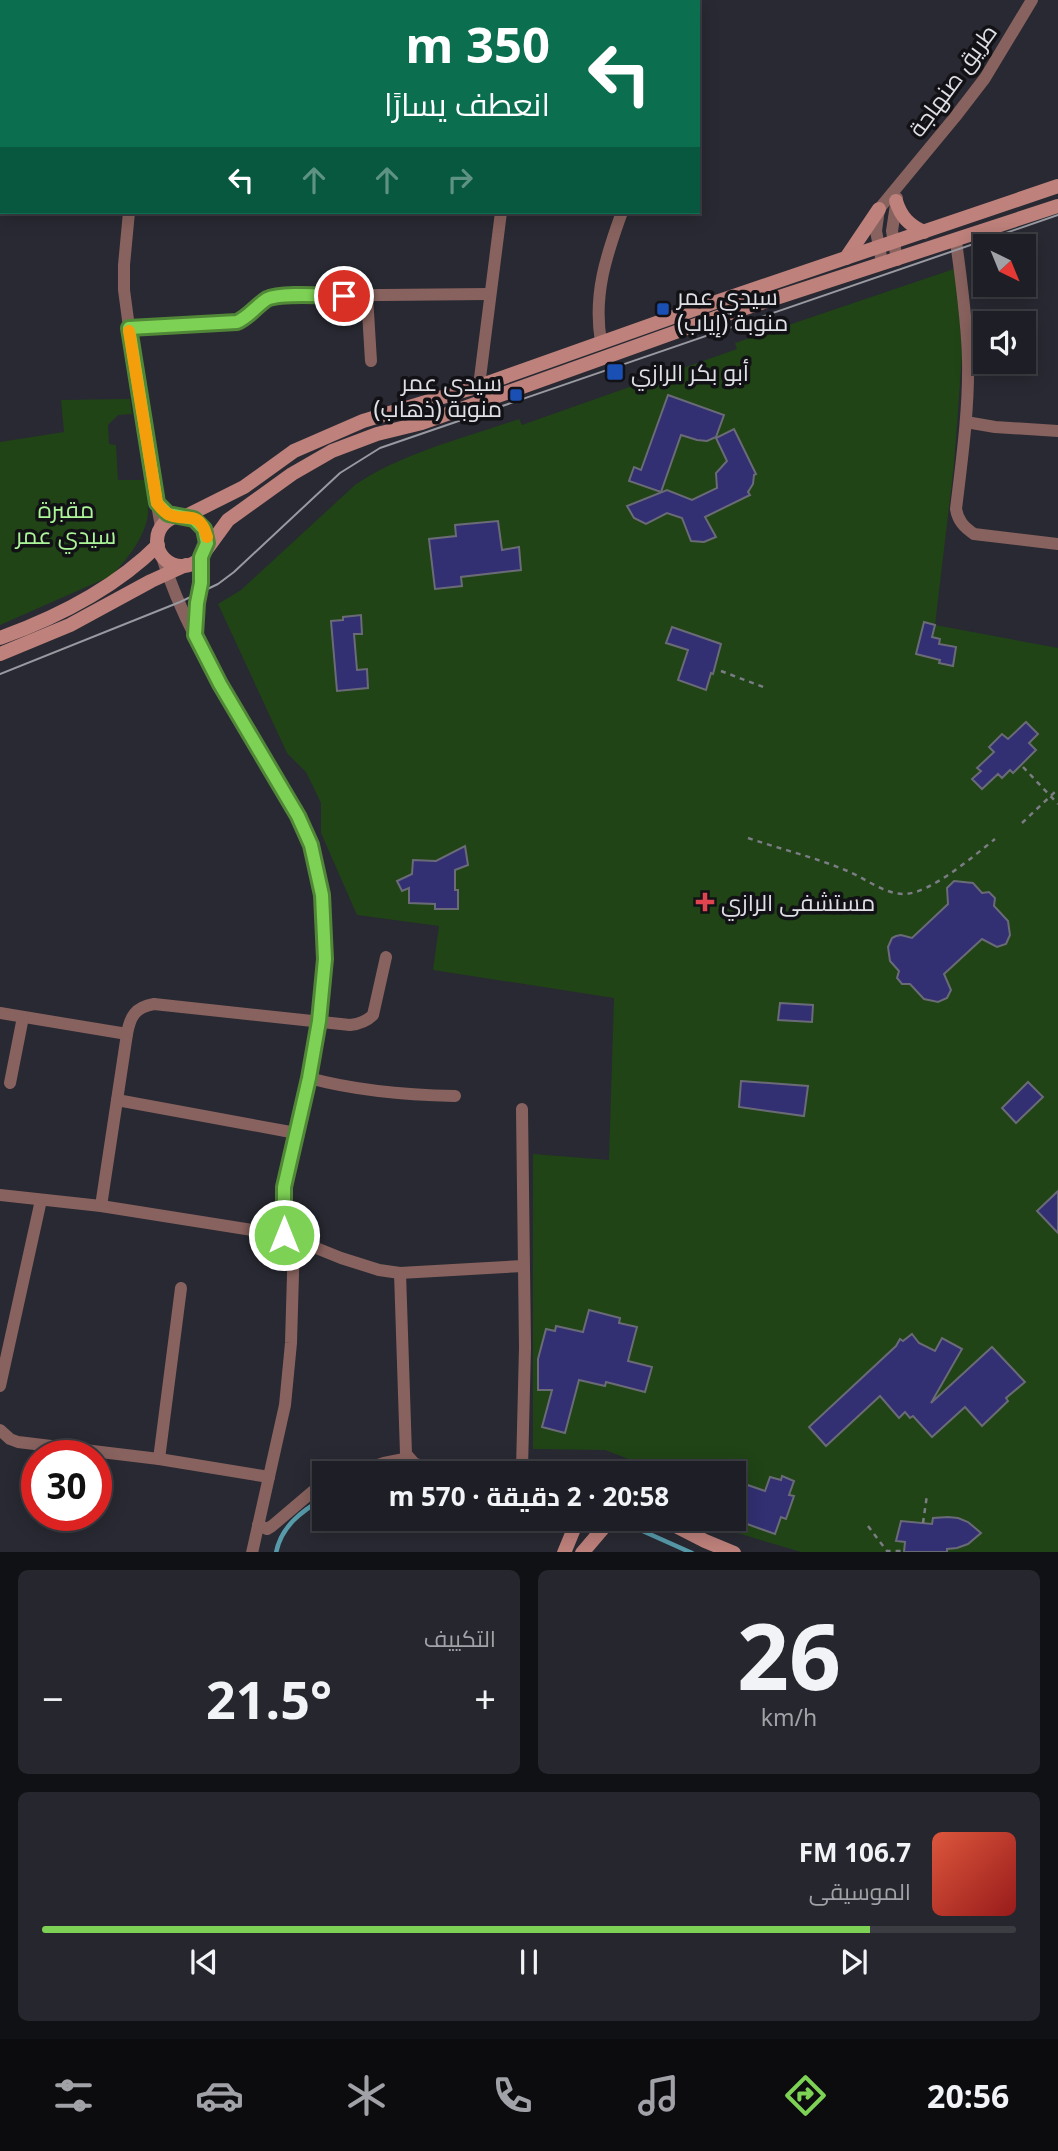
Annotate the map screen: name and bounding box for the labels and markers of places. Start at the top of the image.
pin [314,266,374,326]
place label: سيدي عمر منوبة (إياب) [675,280,788,338]
marker: سيدي عمر منوبة (إياب) [655,301,671,317]
place label: أبو بكر الرازي [631,356,749,391]
marker: أبو بكر الرازي [605,362,625,382]
place label: سيدي عمر منوبة (ذهاب) [374,366,502,424]
marker: سيدي عمر منوبة (ذهاب) [508,387,524,403]
place label: مستشفى الرازي [721,886,875,921]
marker: مستشفى الرازي [695,892,715,912]

